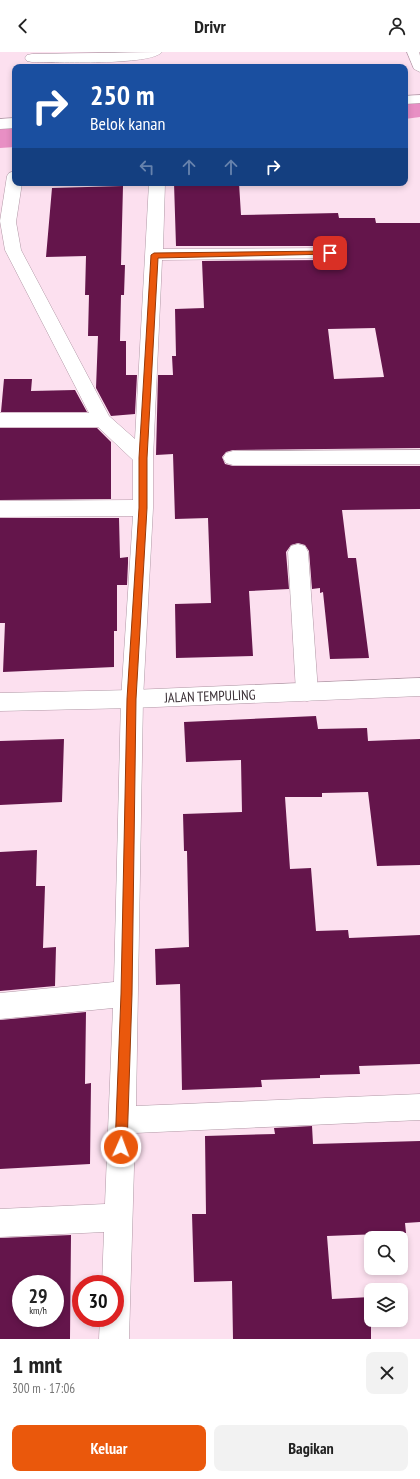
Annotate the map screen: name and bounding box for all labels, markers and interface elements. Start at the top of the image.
icon: back [12,15,34,37]
text: Drivr [194,15,226,38]
icon: person [386,15,408,37]
text: 250 m [90,76,154,113]
icon: right [24,80,76,132]
text: Belok kanan [90,112,165,135]
icon: left [136,156,158,178]
icon: ahead [178,156,200,178]
icon: ahead [220,156,242,178]
icon: right [262,156,284,178]
pin [313,236,347,270]
icon: arrive [319,242,341,264]
street label: JALAN TEMPULING [163,685,256,707]
position arrow [100,1126,142,1168]
map controls [364,1231,408,1327]
button: search [364,1231,408,1275]
speed limit sign: 30 [72,1275,124,1327]
text: 29 [28,1283,48,1309]
button: layers [364,1283,408,1327]
text: km/h [29,1304,47,1317]
text: 1 mnt [12,1349,62,1380]
button: close [366,1352,408,1394]
text: 300 m · 17:06 [12,1380,75,1397]
button: Keluar [12,1425,206,1471]
button: Bagikan [214,1425,408,1471]

